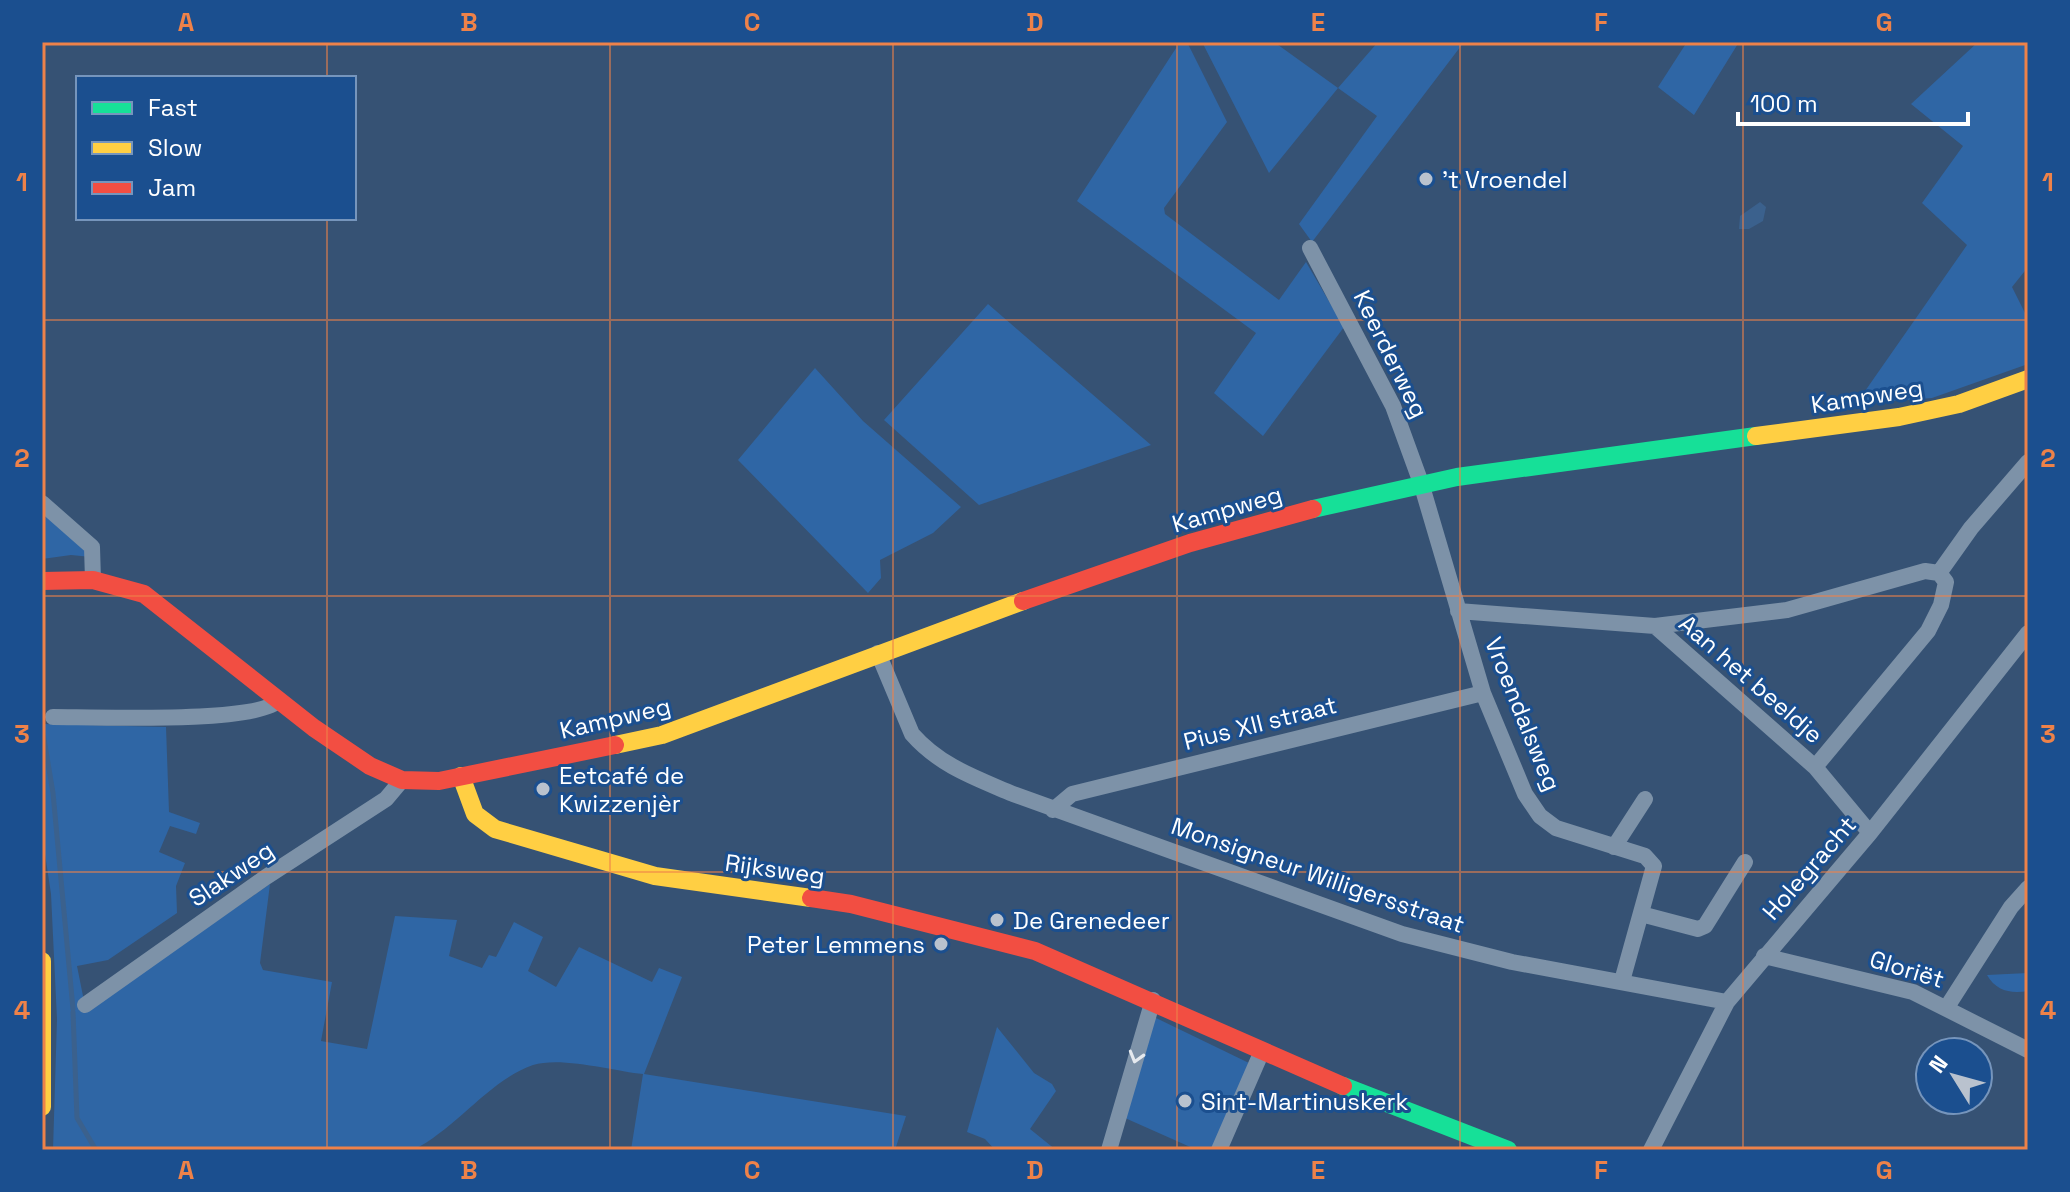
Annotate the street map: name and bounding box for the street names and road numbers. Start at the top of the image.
street label: Keerderweg [1347,285,1435,423]
street label: Kampweg [1809,372,1925,420]
street label: Kampweg [1168,479,1286,539]
street label: Aan het beeldje [1673,608,1829,750]
street label: Vroendalsweg [1478,633,1568,795]
street label: Pius XII straat [1180,689,1340,757]
street label: Kampweg [557,690,673,746]
street label: Monsigneur Willigersstraat [1167,810,1469,940]
street label: Holegracht [1755,810,1863,926]
street label: Slakweg [183,834,279,914]
street label: Rijksweg [723,847,827,891]
street label: Gloriët [1866,943,1948,995]

